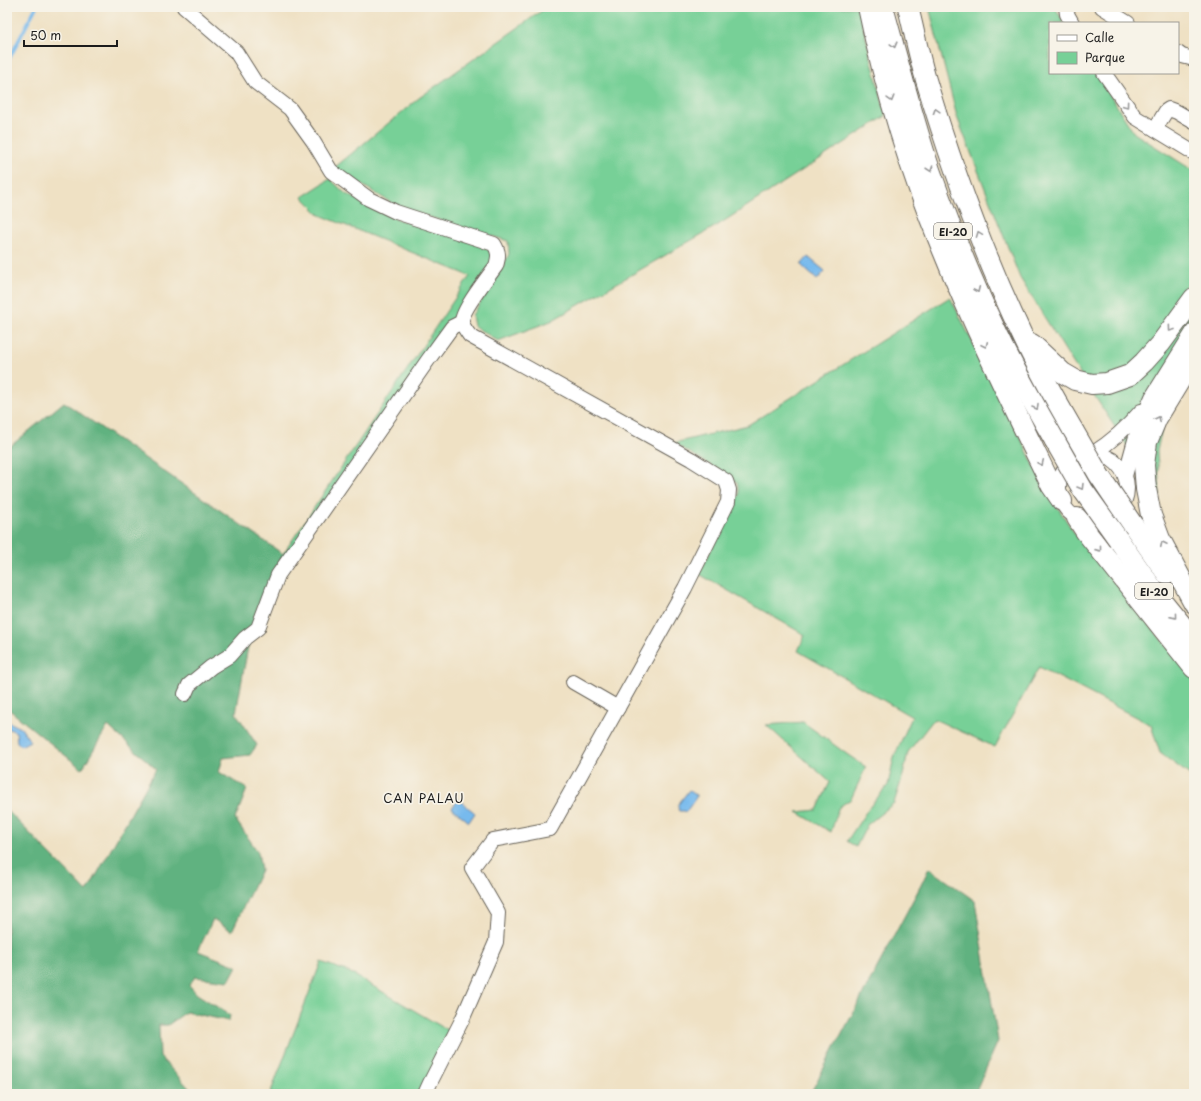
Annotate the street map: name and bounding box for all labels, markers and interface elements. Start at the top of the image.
scale bar [24,22,117,48]
legend [1049,22,1179,74]
text: 50 m [30,26,61,44]
text: Calle [1085,28,1115,46]
one-way arrow [889,41,897,48]
text: Parque [1085,48,1125,66]
one-way arrow [886,96,895,103]
one-way arrow [1121,101,1129,108]
one-way arrow [932,108,941,115]
one-way arrow [926,166,934,173]
road number: EI-20 [934,223,972,239]
one-way arrow [976,231,984,239]
one-way arrow [973,287,981,294]
one-way arrow [1168,325,1176,332]
one-way arrow [980,341,988,349]
one-way arrow [1031,403,1038,410]
one-way arrow [1153,416,1160,423]
one-way arrow [1036,458,1044,466]
one-way arrow [1077,483,1084,490]
one-way arrow [1160,540,1168,548]
one-way arrow [1094,545,1101,552]
road number: EI-20 [1135,583,1173,599]
one-way arrow [1170,611,1177,618]
district label: CAN PALAU [383,789,465,807]

